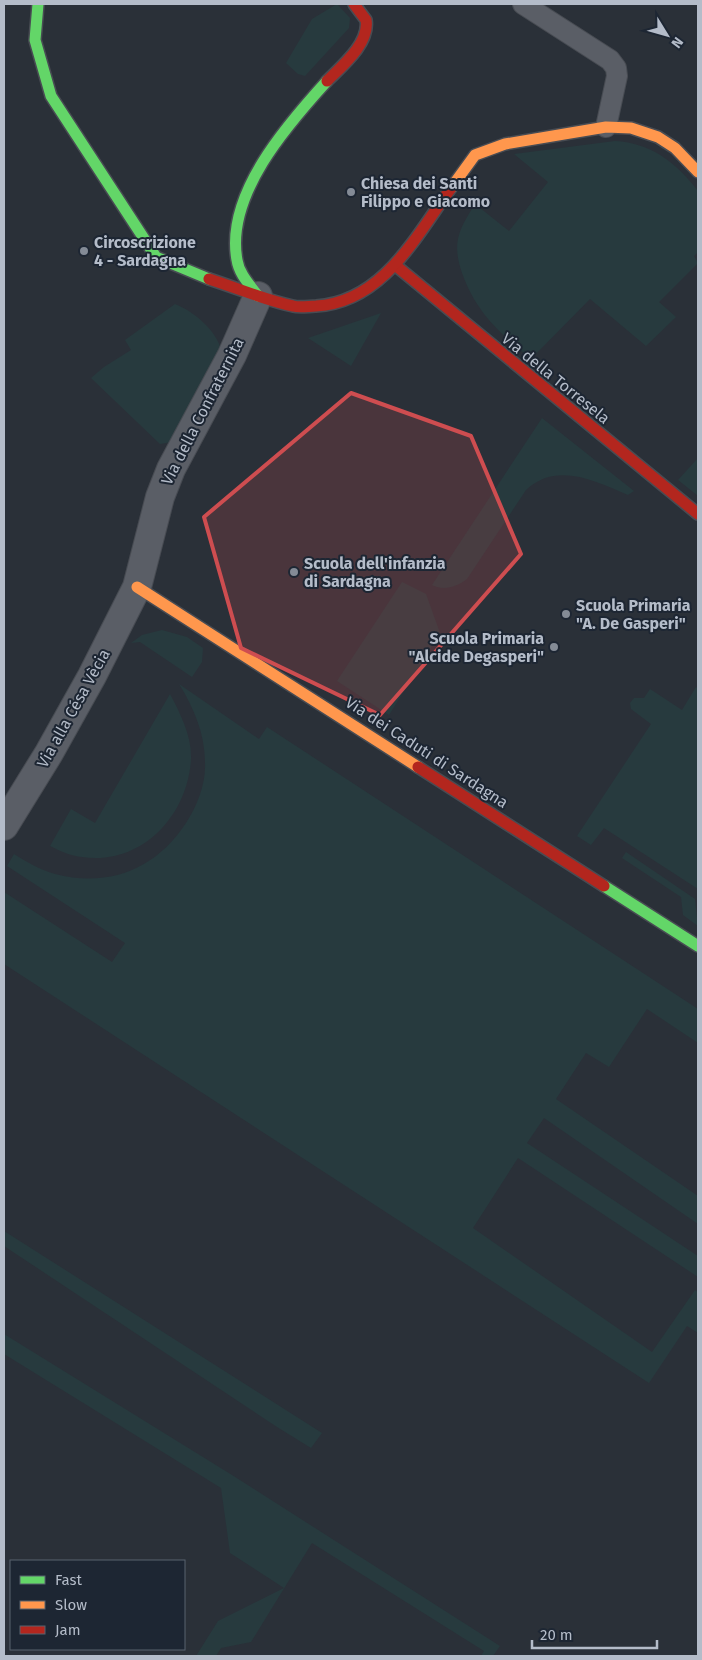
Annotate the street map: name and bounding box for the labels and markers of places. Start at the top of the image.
place label: Chiesa dei Santi Filippo e Giacomo [361,174,490,211]
marker: Chiesa dei Santi Filippo e Giacomo [345,186,357,198]
place label: Circoscrizione 4 - Sardagna [94,233,196,270]
marker: Circoscrizione 4 - Sardagna [78,245,90,257]
place label: Scuola dell'infanzia di Sardagna [304,554,446,591]
marker: Scuola dell'infanzia di Sardagna [288,566,300,578]
place label: Scuola Primaria "A. De Gasperi" [576,596,691,633]
marker: Scuola Primaria "A. De Gasperi" [560,608,572,620]
place label: Scuola Primaria "Alcide Degasperi" [409,629,544,666]
marker: Scuola Primaria "Alcide Degasperi" [548,641,560,653]

